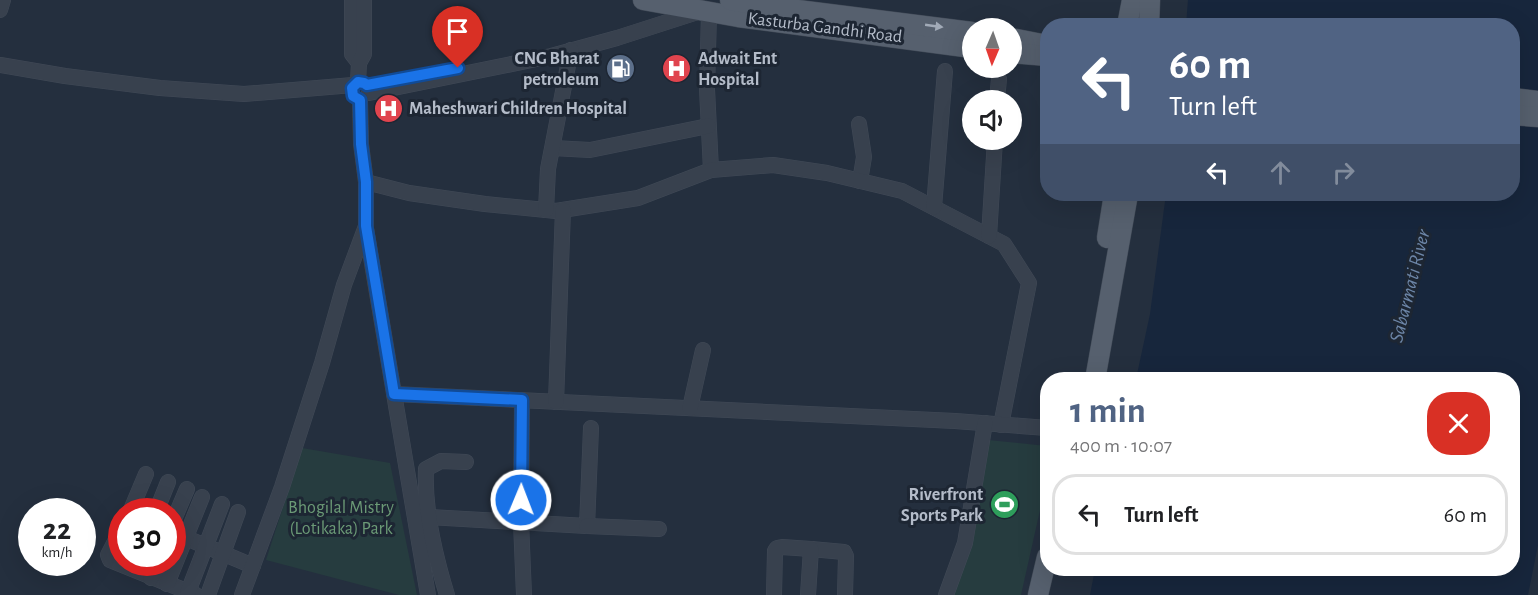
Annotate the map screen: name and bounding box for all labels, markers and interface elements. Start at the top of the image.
pin [432,6,483,68]
street label: Kasturba Gandhi Road [747,10,903,46]
icon: arrive [441,15,474,48]
north arrow [962,18,1022,78]
map controls [962,18,1022,150]
one-way arrow [925,22,944,31]
icon: left [1070,42,1148,120]
text: 60 m [1169,44,1251,86]
place label: CNG Bharat petroleum [514,50,599,89]
place label: Adwait Ent Hospital [698,50,777,89]
fuel station icon: CNG Bharat petroleum [604,53,636,85]
hospital icon: Adwait Ent Hospital [661,53,693,85]
button: sound [962,90,1022,150]
hospital icon: Maheshwari Children Hospital [372,93,404,125]
text: Turn left [1169,93,1257,120]
place label: Maheshwari Children Hospital [409,100,627,118]
icon: left [1201,156,1234,189]
icon: ahead [1264,156,1297,189]
icon: right [1327,156,1360,189]
water label: Sabarmati River [1386,227,1434,344]
button: close [1427,392,1490,455]
text: 1 min [1070,393,1146,429]
text: 400 m · 10:07 [1070,436,1172,456]
position arrow [489,468,553,532]
place label: Riverfront Sports Park [901,486,983,525]
sports icon: Riverfront Sports Park [988,489,1020,521]
speed limit sign: 30 [108,498,186,576]
icon: left [1073,498,1106,531]
park label: Bhogilal Mistry (Lotikaka) Park [288,499,394,538]
text: Turn left [1124,504,1198,526]
text: 60 m [1444,504,1487,526]
text: 22 [43,515,71,545]
text: km/h [42,545,72,560]

